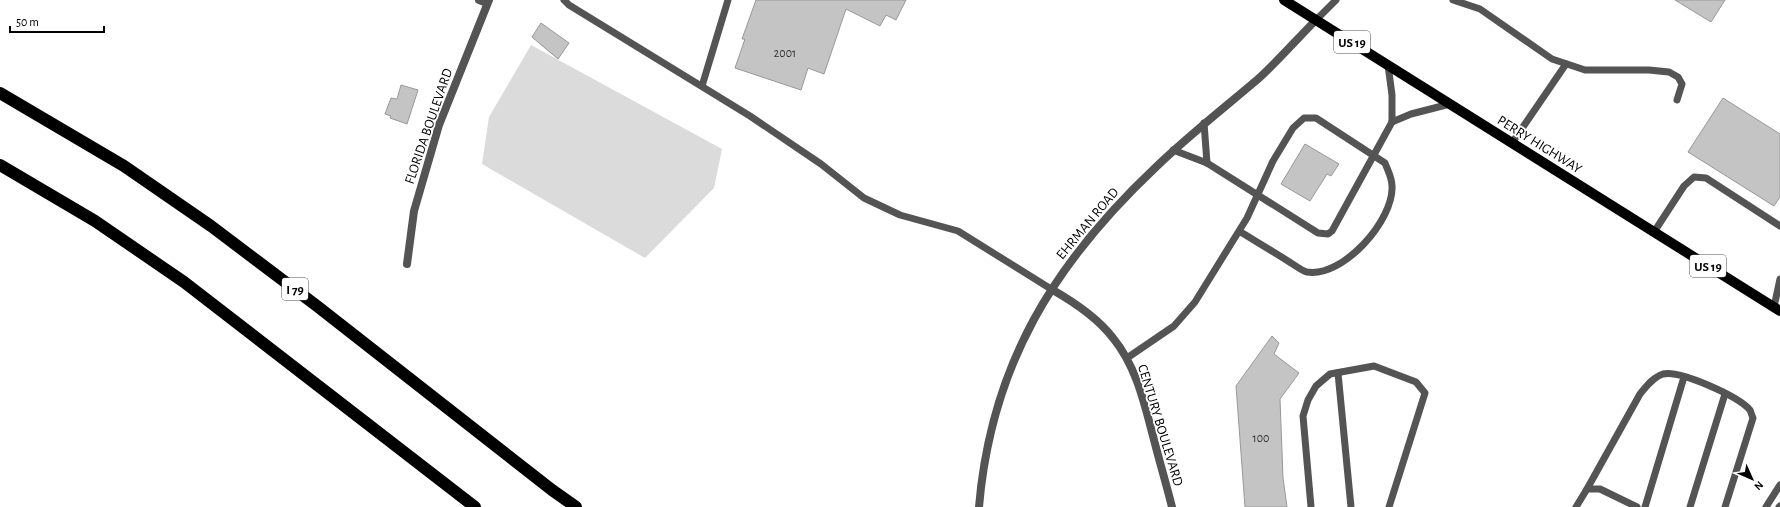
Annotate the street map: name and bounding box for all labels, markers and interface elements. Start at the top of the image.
scale bar [10,8,104,34]
text: 50 m [16,16,39,28]
road number: US 19 [1334,31,1370,53]
house number: 2001 [774,47,796,59]
street label: FLORIDA BOULEVARD [403,67,455,186]
street label: PERRY HIGHWAY [1495,113,1585,177]
street label: EHRMAN ROAD [1054,185,1122,262]
road number: US 19 [1690,255,1726,277]
road number: I 79 [282,278,308,300]
street label: CENTURY BOULEVARD [1135,363,1185,488]
house number: 100 [1253,432,1269,444]
north arrow [1732,459,1772,499]
text: N [1752,479,1765,492]

